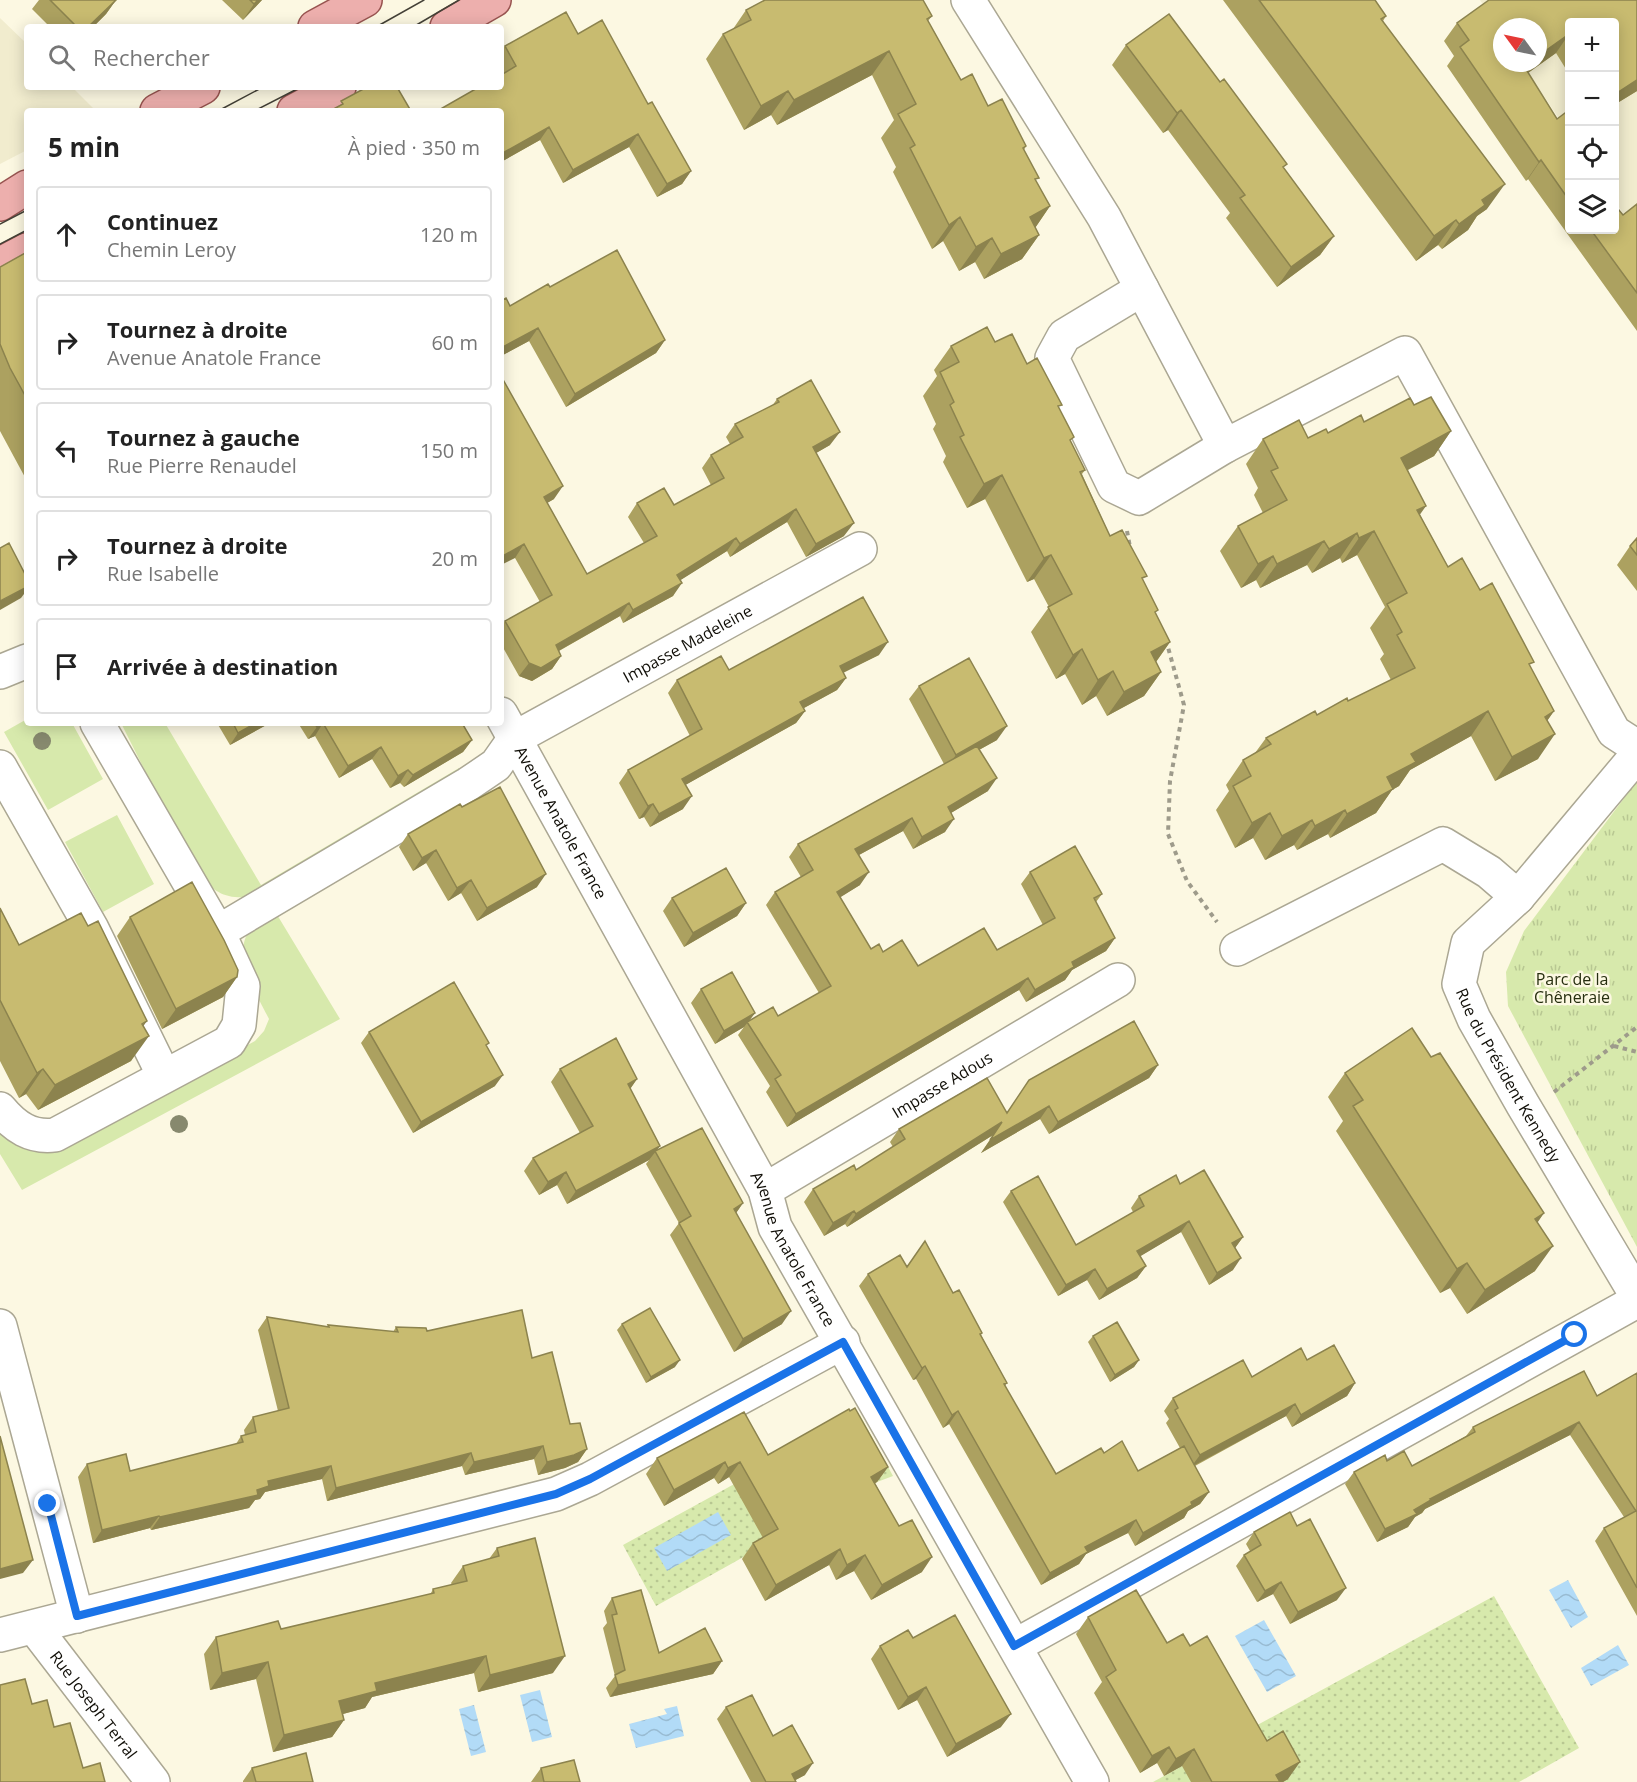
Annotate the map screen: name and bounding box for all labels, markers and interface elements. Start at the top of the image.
north arrow [1493,18,1547,72]
map controls [1565,18,1619,234]
button: + [1565,18,1619,72]
search box [24,24,504,90]
icon: search [45,41,78,74]
text: Rechercher [93,42,210,72]
button: − [1565,72,1619,126]
button: locate [1565,126,1619,180]
text: 5 min [48,129,120,165]
text: À pied · 350 m [348,134,480,161]
button: layers [1565,180,1619,234]
text: Continuez [107,206,218,236]
icon: ahead [50,218,83,251]
text: 120 m [420,221,478,248]
text: Chemin Leroy [107,236,236,263]
text: Tournez à droite [107,314,288,344]
icon: right [50,326,83,359]
text: 60 m [431,329,478,356]
text: Avenue Anatole France [107,344,321,371]
text: Tournez à gauche [107,422,300,452]
icon: left [50,434,83,467]
text: 150 m [420,437,478,464]
text: Rue Pierre Renaudel [107,452,297,479]
text: Tournez à droite [107,530,288,560]
icon: right [50,542,83,575]
text: 20 m [431,545,478,572]
text: Rue Isabelle [107,560,219,587]
street label: Impasse Madeleine [619,599,756,688]
icon: arrive [50,650,83,683]
text: Arrivée à destination [107,651,338,681]
street label: Avenue Anatole France [510,742,612,903]
park label: Parc de la Chêneraie [1534,968,1610,1008]
street label: Rue du Président Kennedy [1451,985,1566,1168]
street label: Impasse Adous [888,1046,996,1123]
street label: Avenue Anatole France [746,1167,841,1331]
route start [1561,1321,1587,1347]
route end [34,1490,60,1516]
street label: Rue Joseph Terral [45,1646,142,1763]

